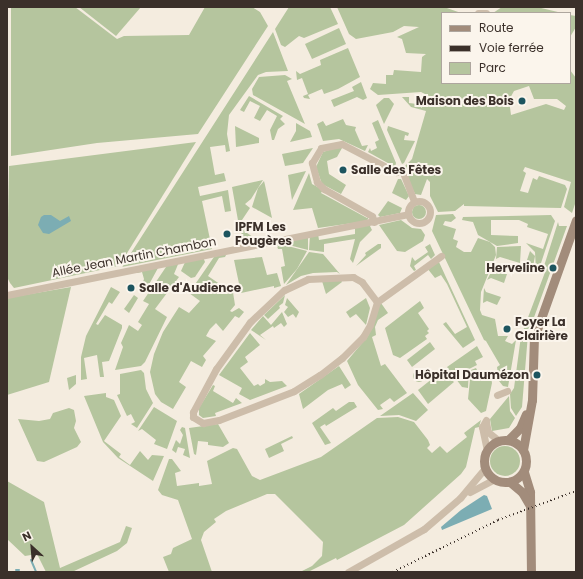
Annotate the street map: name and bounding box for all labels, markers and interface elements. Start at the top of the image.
legend [441,12,571,84]
text: Route [479,19,513,36]
text: Voie ferrée [479,39,544,56]
text: Parc [479,59,506,76]
place label: Maison des Bois [416,94,514,108]
marker: Maison des Bois [517,96,527,106]
place label: Salle des Fêtes [351,163,441,177]
marker: Salle des Fêtes [338,165,348,175]
place label: IPFM Les Fougères [235,220,292,248]
marker: IPFM Les Fougères [222,229,232,239]
street label: Allée Jean Martin Chambon [51,234,217,280]
place label: Herveline [486,261,545,275]
marker: Herveline [548,263,558,273]
place label: Salle d'Audience [139,281,241,295]
marker: Salle d'Audience [126,283,136,293]
place label: Foyer La Clairière [515,315,568,343]
marker: Foyer La Clairière [502,324,512,334]
place label: Hôpital Daumézon [415,368,529,382]
marker: Hôpital Daumézon [532,370,542,380]
north arrow [12,527,52,567]
text: N [20,527,34,545]

